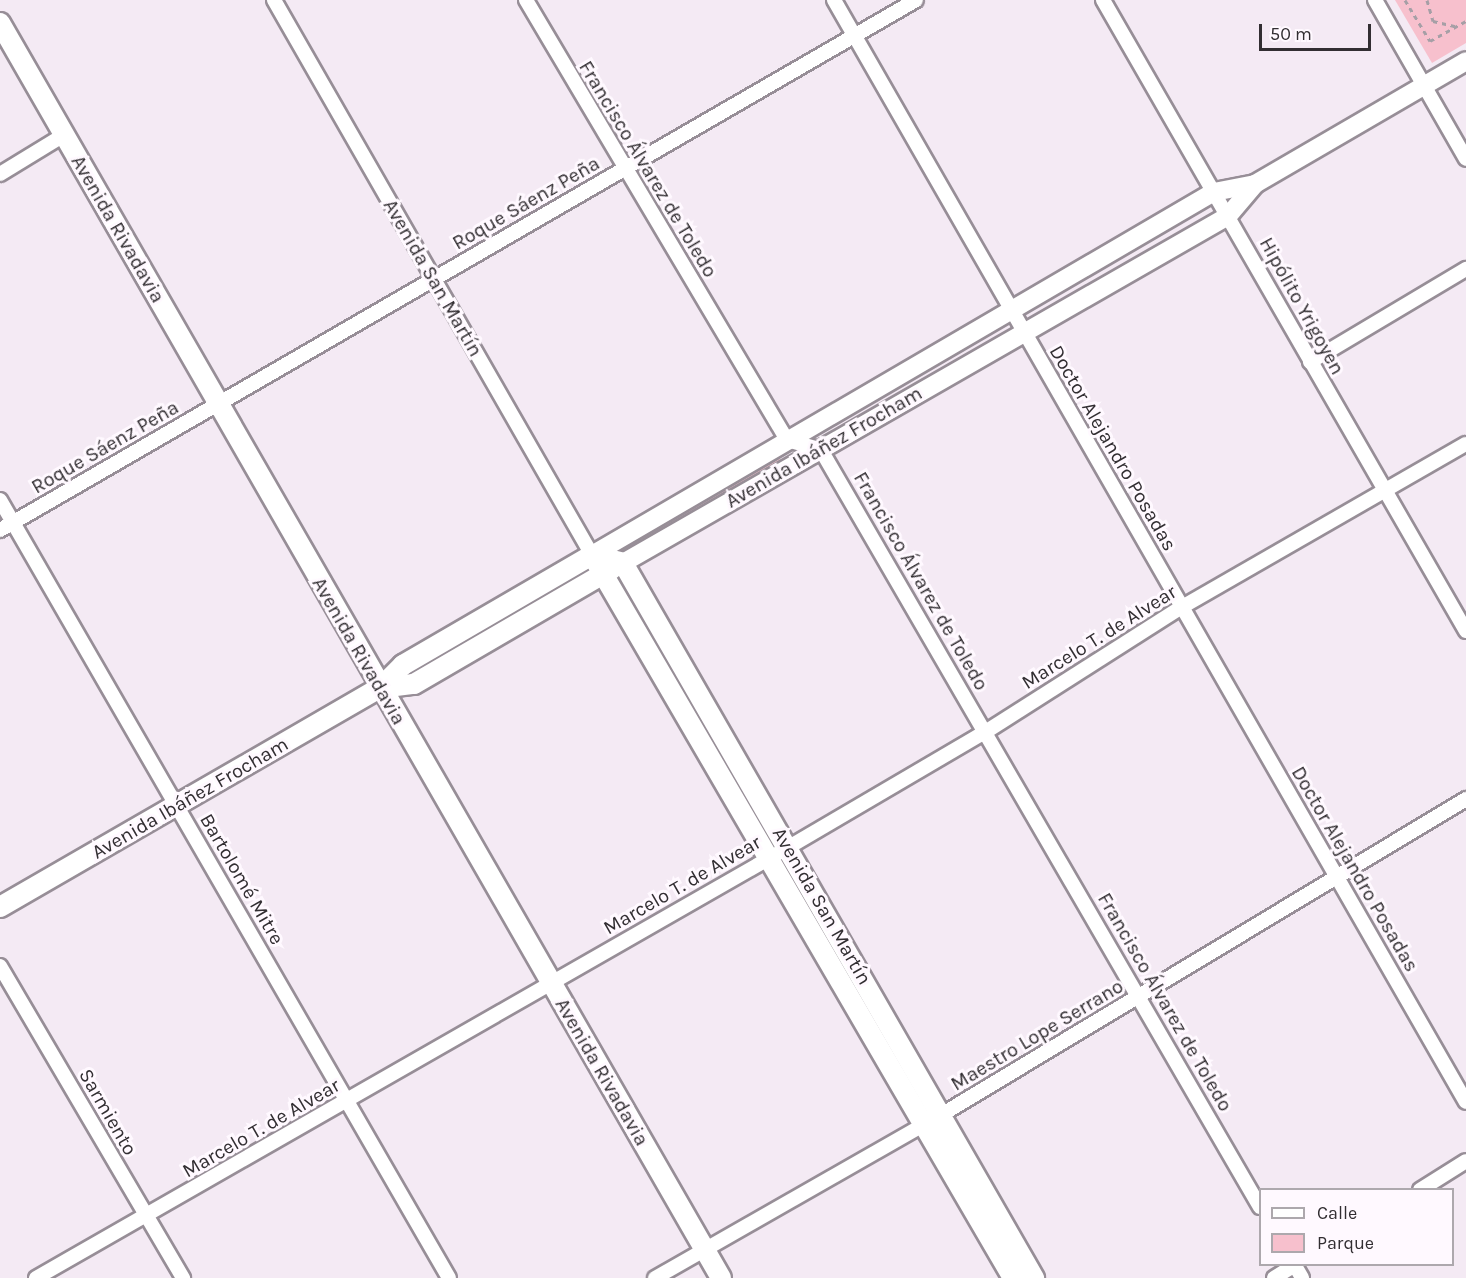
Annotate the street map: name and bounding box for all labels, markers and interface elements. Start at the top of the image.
scale bar [1262,12,1374,50]
text: 50 m [1270,23,1312,45]
street label: Francisco Álvarez de Toledo [574,56,722,282]
street label: Avenida Rivadavia [66,151,170,307]
street label: Roque Sáenz Peña [448,151,604,255]
street label: Avenida San Martín [378,195,488,361]
street label: Hipólito Yrigoyen [1254,233,1350,379]
street label: Doctor Alejandro Posadas [1044,341,1182,555]
street label: Avenida Ibáñez Frocham [722,381,926,513]
street label: Roque Sáenz Peña [27,395,183,499]
street label: Francisco Álvarez de Toledo [849,467,993,695]
street label: Avenida Rivadavia [307,573,411,729]
street label: Marcelo T. de Alvear [1017,580,1181,694]
street label: Avenida Ibáñez Frocham [88,732,292,864]
street label: Doctor Alejandro Posadas [1286,762,1424,976]
street label: Bartolomé Mitre [195,809,289,949]
street label: Avenida San Martín [767,823,877,989]
street label: Marcelo T. de Alvear [599,830,765,940]
street label: Francisco Álvarez de Toledo [1093,888,1237,1116]
street label: Maestro Lope Serrano [946,974,1128,1096]
street label: Avenida Rivadavia [550,994,654,1150]
street label: Sarmiento [74,1065,142,1159]
street label: Marcelo T. de Alvear [178,1073,344,1183]
legend [1259,1188,1454,1266]
text: Calle [1317,1202,1357,1224]
text: Parque [1317,1232,1374,1254]

